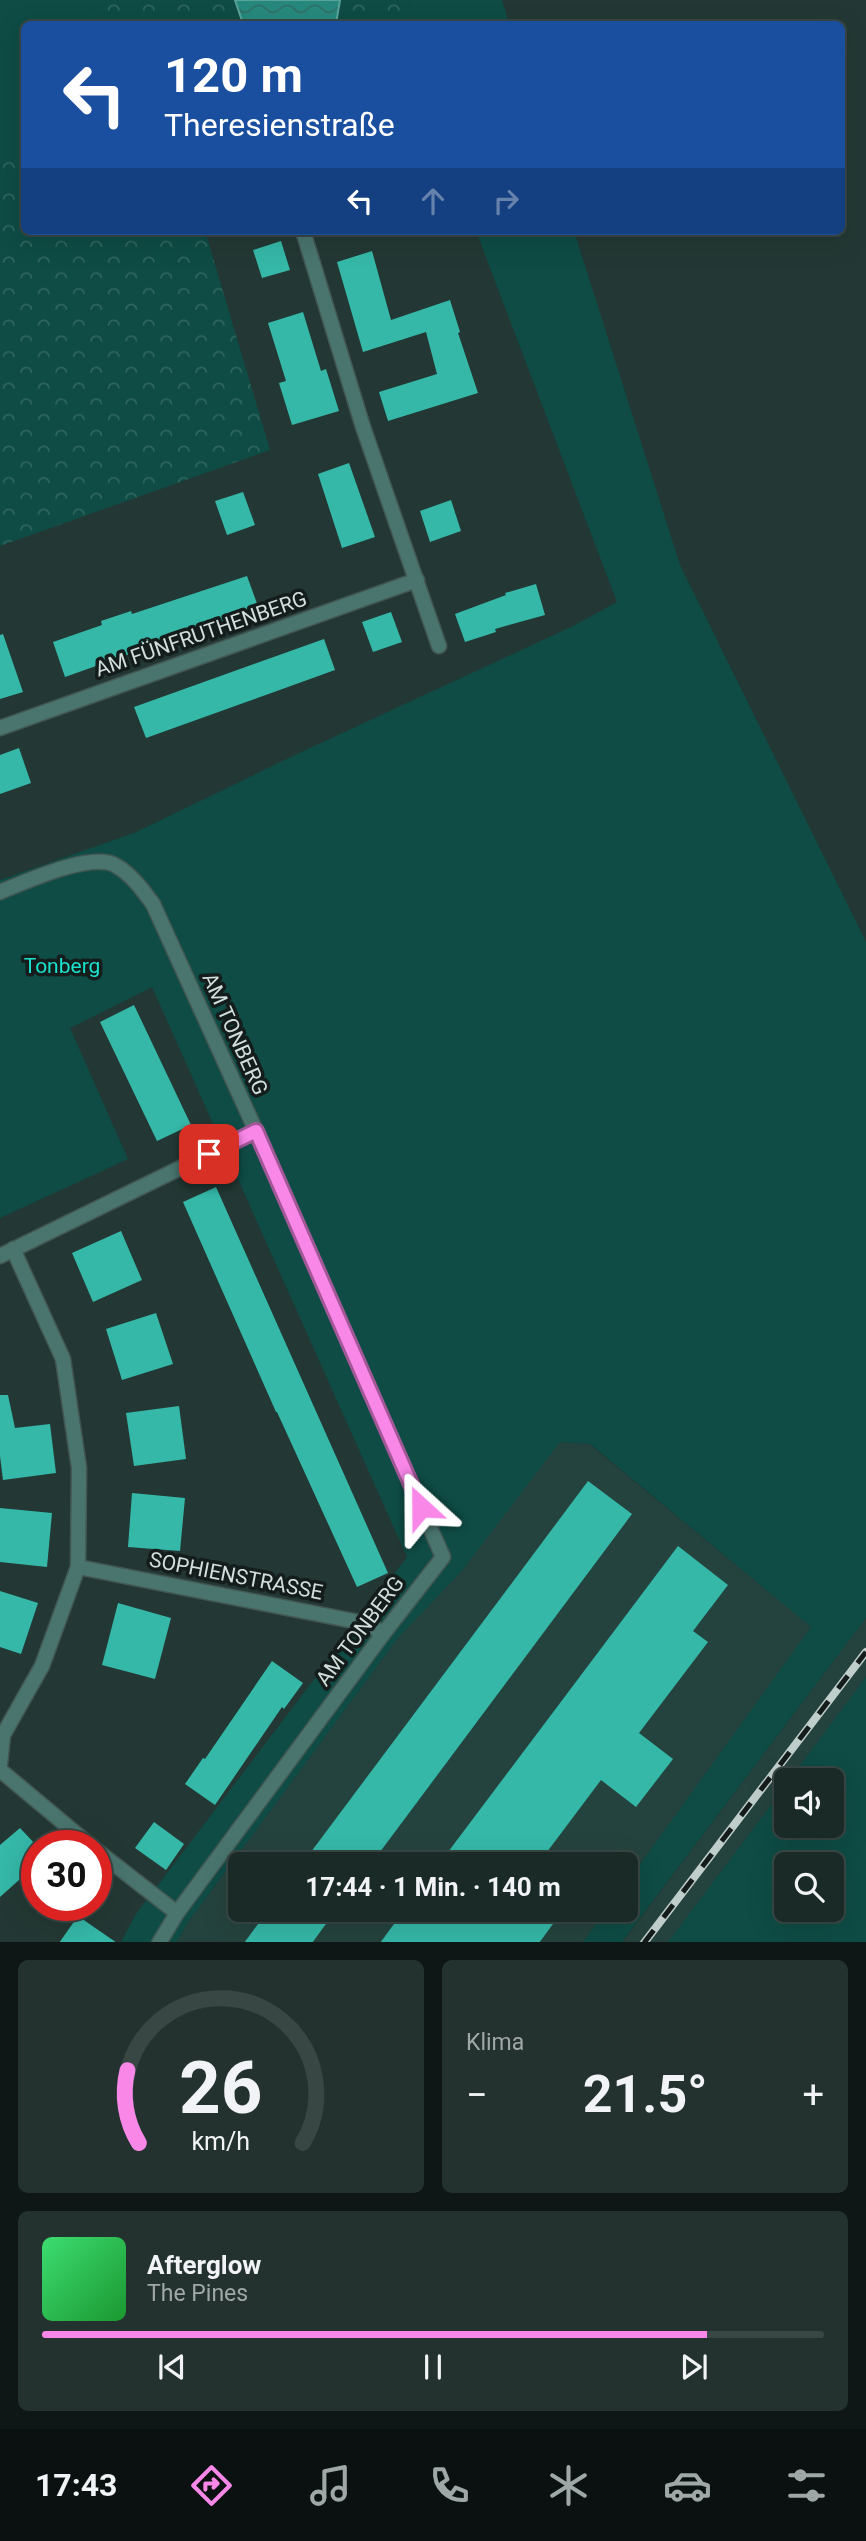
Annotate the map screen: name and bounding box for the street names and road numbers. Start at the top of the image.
street label: AM FÜNFRUTHENBERG [92,586,310,682]
street label: AM TONBERG [197,969,273,1099]
street label: SOPHIENSTRASSE [147,1547,325,1605]
street label: AM TONBERG [311,1572,409,1690]

